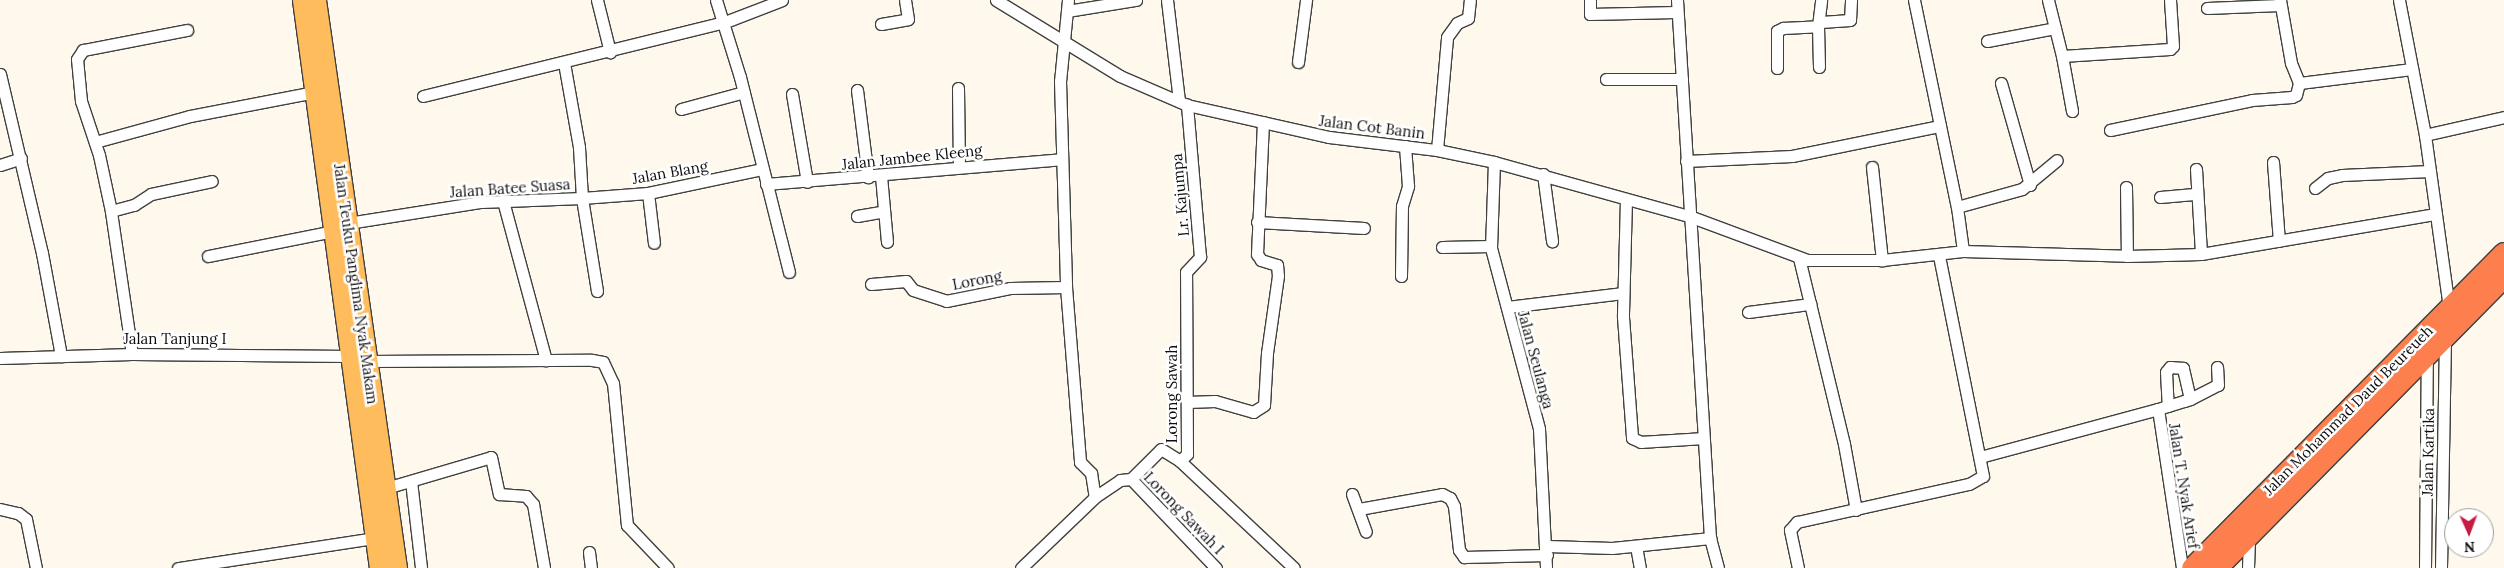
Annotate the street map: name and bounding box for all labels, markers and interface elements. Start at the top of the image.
street label: Jalan Cot Banin [1318,112,1426,142]
street label: Jalan Jambee Kleeng [841,141,983,173]
street label: Lr. Kajumpa [1167,153,1193,237]
street label: Jalan Blang [631,157,709,187]
street label: Jalan Teuku Panglima Nyak Makam [330,163,382,405]
street label: Jalan Batee Suasa [449,175,571,201]
street label: Lorong [951,266,1003,294]
street label: Jalan Seulanga [1514,309,1558,411]
street label: Jalan Mohammad Daud Beureueh [2260,322,2436,498]
street label: Jalan Tanjung I [123,330,227,348]
street label: Lorong Sawah [1163,345,1181,443]
street label: Jalan Kartika [2418,408,2438,496]
street label: Jalan T. Nyak Arief [2165,422,2203,550]
street label: Lorong Sawah I [1140,468,1228,558]
north arrow [2444,508,2494,558]
text: N [2464,538,2475,556]

